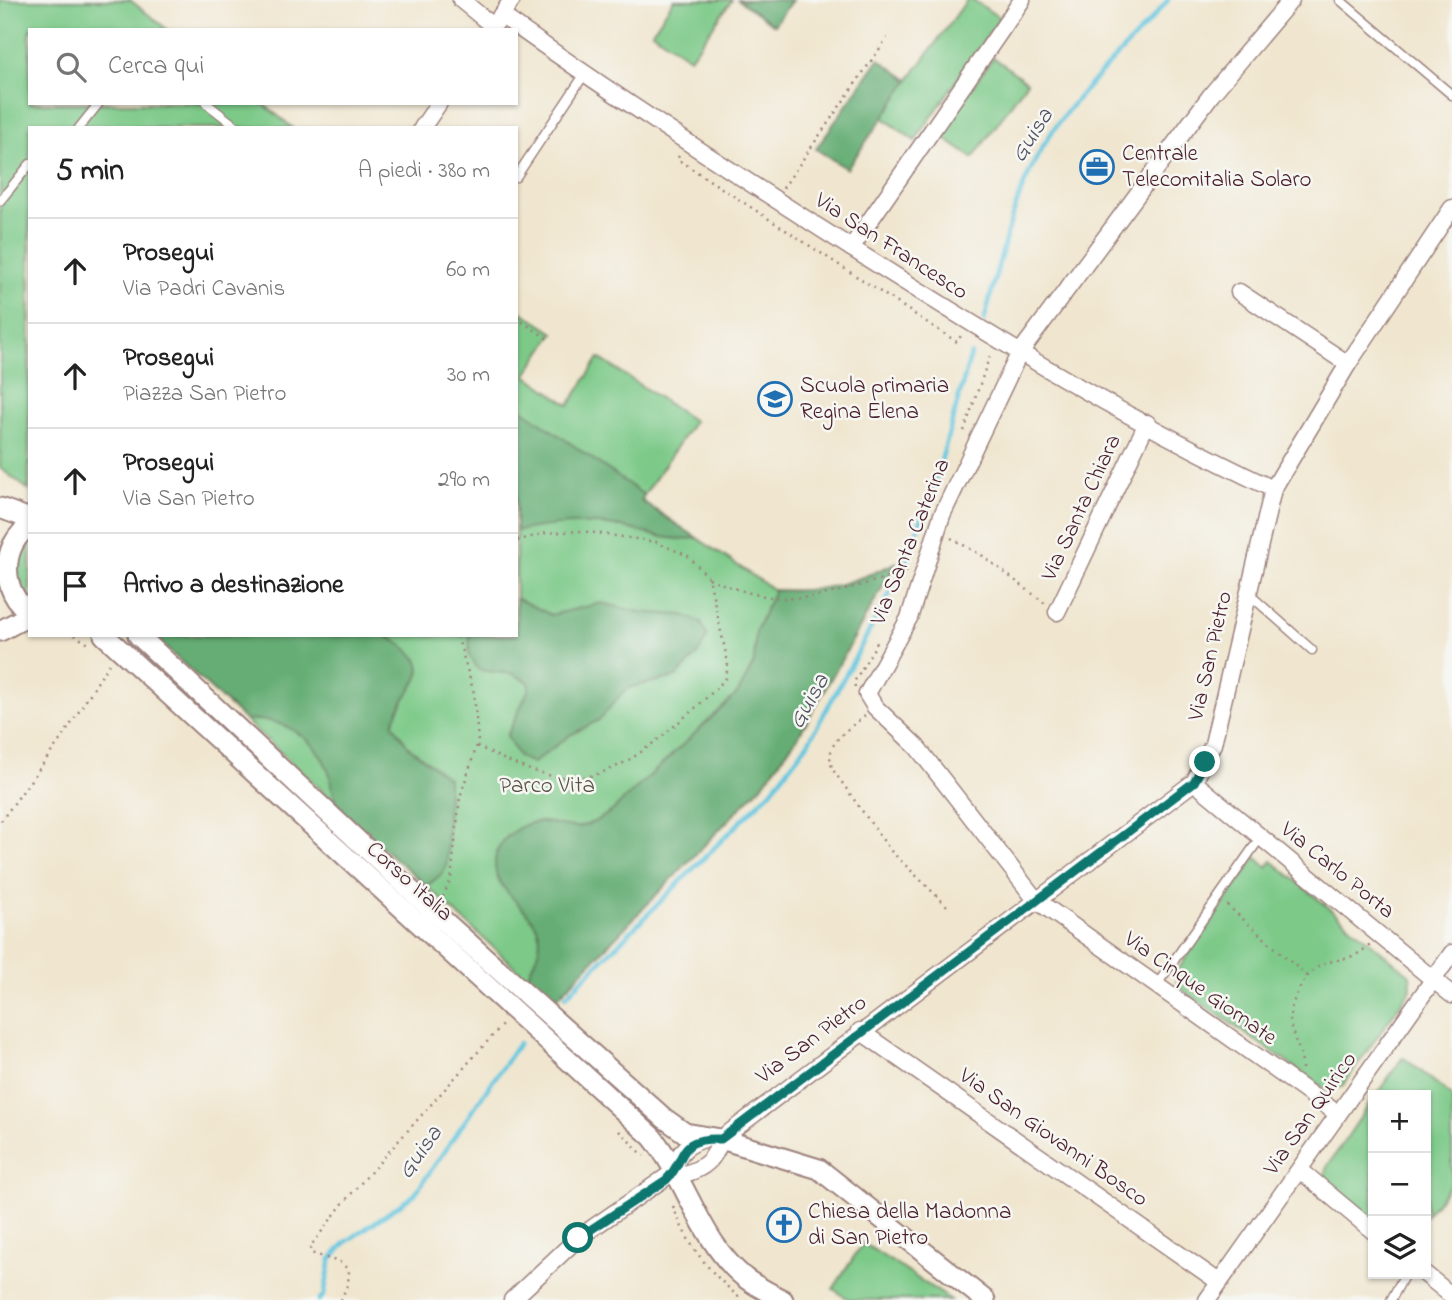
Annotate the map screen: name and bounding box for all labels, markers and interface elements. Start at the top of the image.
search box [28,28,518,105]
icon: search [52,48,90,86]
text: Cerca qui [108,48,204,86]
water label: Guisa [1003,101,1064,170]
place label: Centrale Telecomitalia Solaro [1122,138,1312,197]
office icon: Centrale Telecomitalia Solaro [1078,148,1116,186]
text: 5 min [56,150,124,194]
text: A piedi · 380 m [358,155,490,188]
street label: Via San Francesco [807,184,974,309]
text: Prosegui [123,235,214,273]
icon: ahead [56,252,94,290]
text: 60 m [446,254,490,287]
text: Via Padri Cavanis [123,273,285,306]
text: Prosegui [123,340,214,378]
icon: ahead [56,357,94,395]
text: 30 m [447,359,490,392]
place label: Scuola primaria Regina Elena [800,370,949,430]
text: Piazza San Pietro [123,378,286,411]
school or university icon: Scuola primaria Regina Elena [756,380,794,418]
street label: Via Santa Chiara [1033,429,1130,588]
text: Prosegui [123,445,214,483]
street label: Via Santa Caterina [862,454,959,631]
icon: ahead [56,462,94,500]
text: 290 m [438,464,490,497]
text: Via San Pietro [123,483,255,516]
icon: arrive [56,567,94,605]
text: Arrivo a destinazione [123,567,344,605]
street label: Via San Pietro [1180,588,1242,725]
water label: Guisa [781,667,840,736]
route end [1189,746,1220,777]
park label: Parco Vita [499,770,595,803]
street label: Via Carlo Porta [1272,814,1401,928]
street label: Corso Italia [358,834,460,930]
street label: Via Cinque Giornate [1116,923,1284,1055]
street label: Via San Pietro [749,987,875,1093]
street label: Via San Quirico [1256,1046,1366,1183]
street label: Via San Giovanni Bosco [951,1060,1154,1216]
map controls [1368,1090,1431,1279]
button: + [1368,1090,1431,1153]
water label: Guisa [390,1118,453,1187]
button: − [1368,1153,1431,1216]
place label: Chiesa della Madonna di San Pietro [808,1196,1011,1255]
church icon: Chiesa della Madonna di San Pietro [765,1206,803,1244]
button: layers [1368,1216,1431,1279]
route start [562,1222,593,1253]

